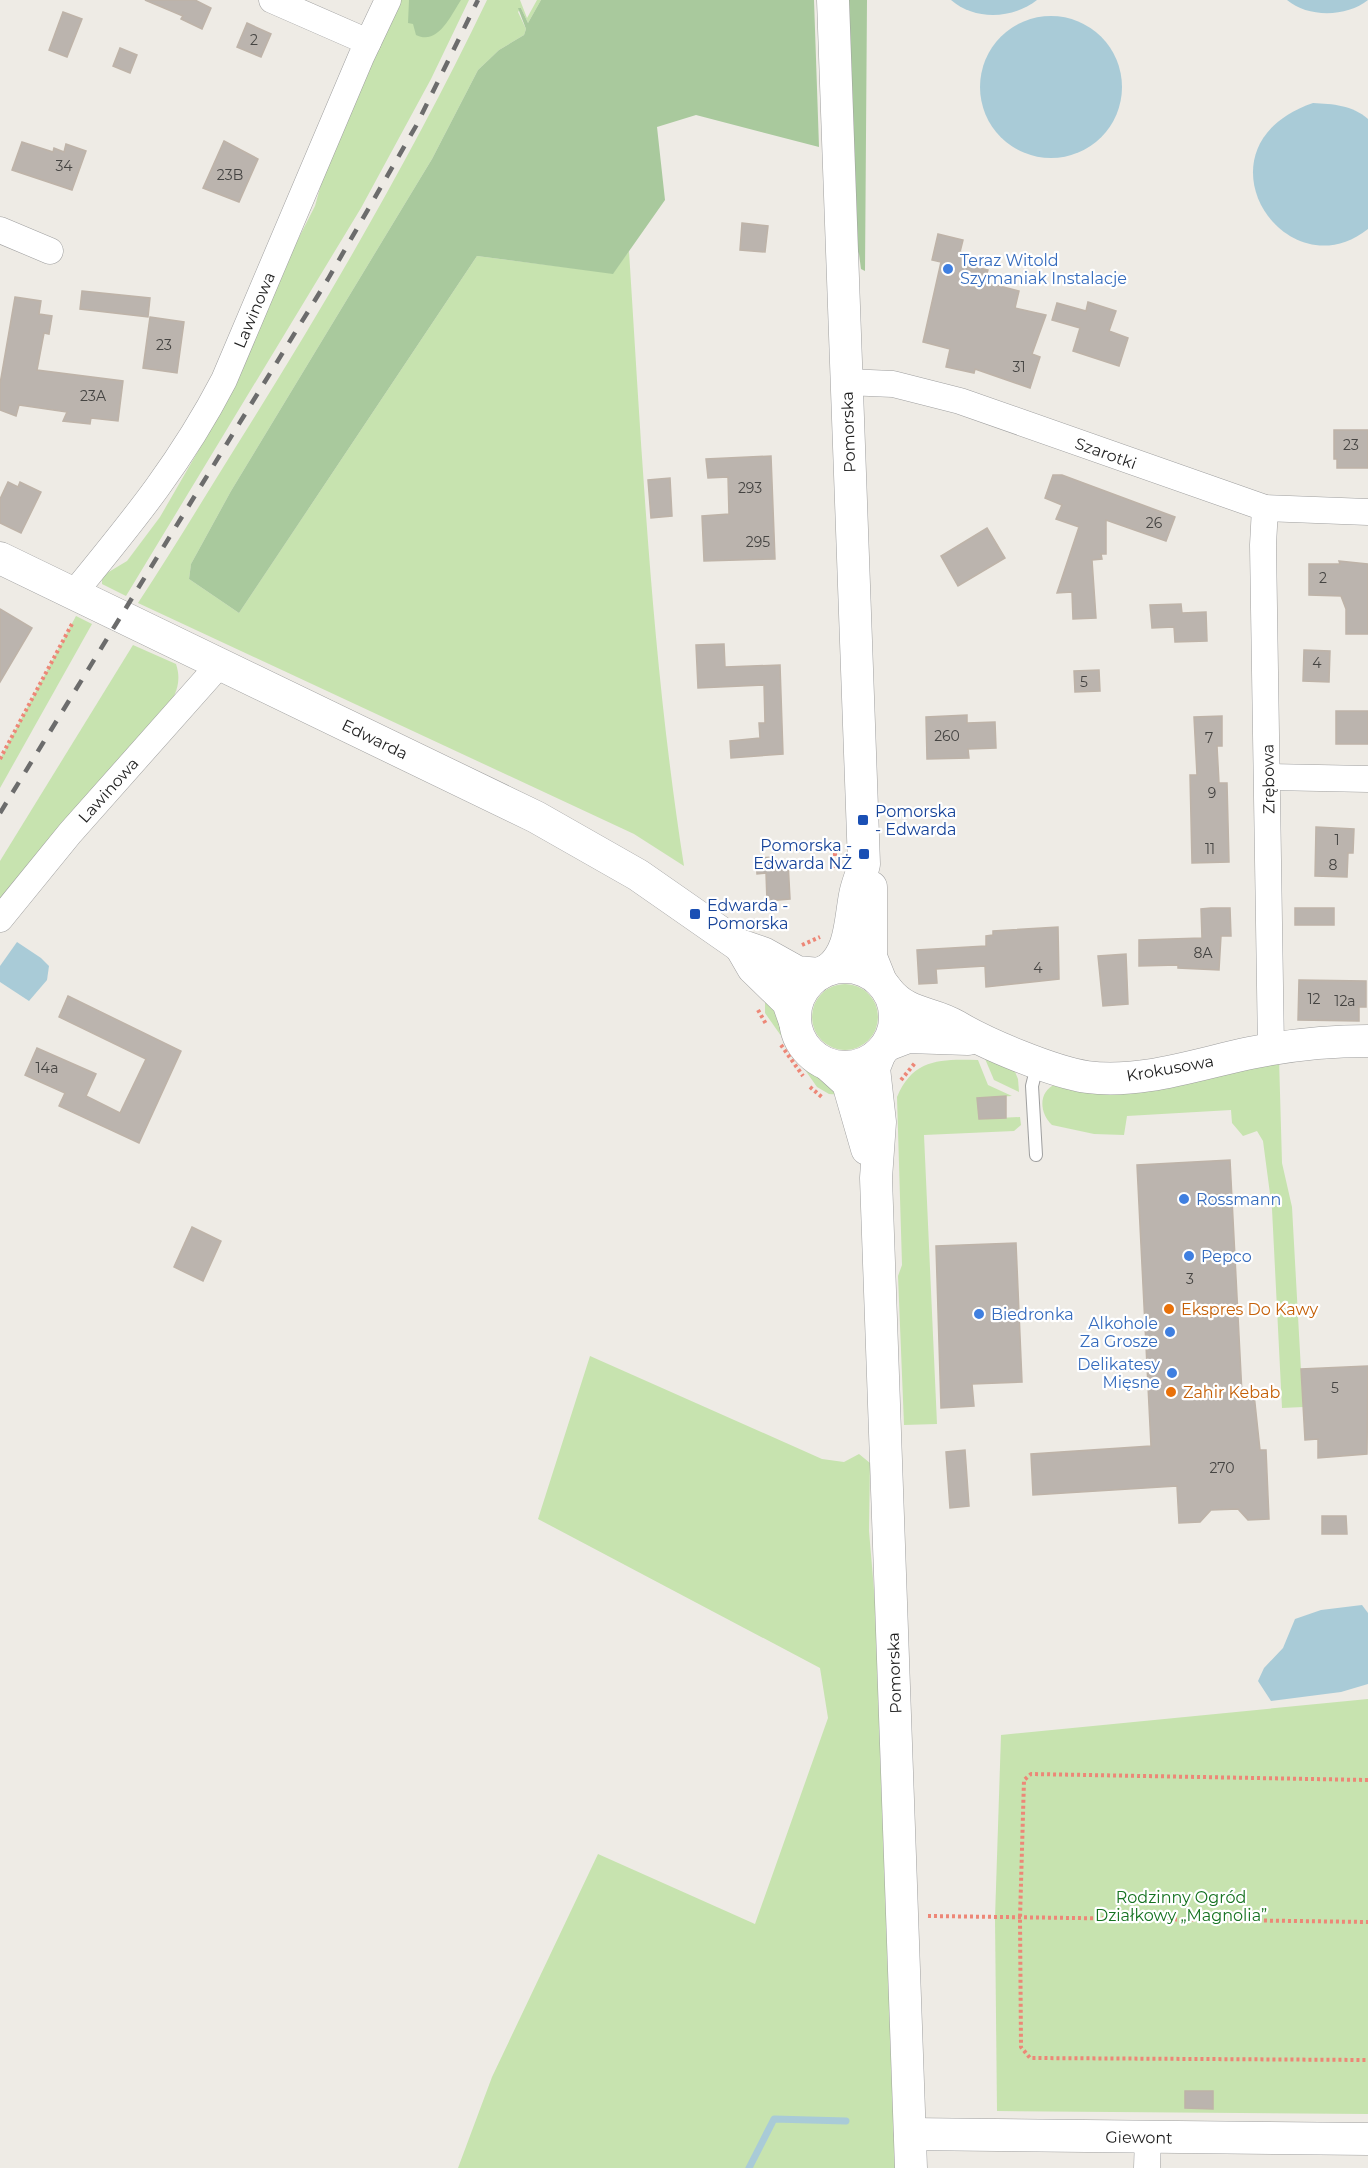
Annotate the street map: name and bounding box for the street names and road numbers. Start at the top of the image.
street label: Lawinowa [230,269,279,351]
street label: Pomorska [838,391,859,473]
street label: Szarotki [1072,434,1139,473]
street label: Edwarda [339,715,411,764]
street label: Zrębowa [1258,744,1279,814]
street label: Lawinowa [74,754,142,827]
street label: Krokusowa [1125,1051,1215,1086]
street label: Pomorska [884,1632,905,1714]
street label: Giewont [1105,2127,1173,2148]

